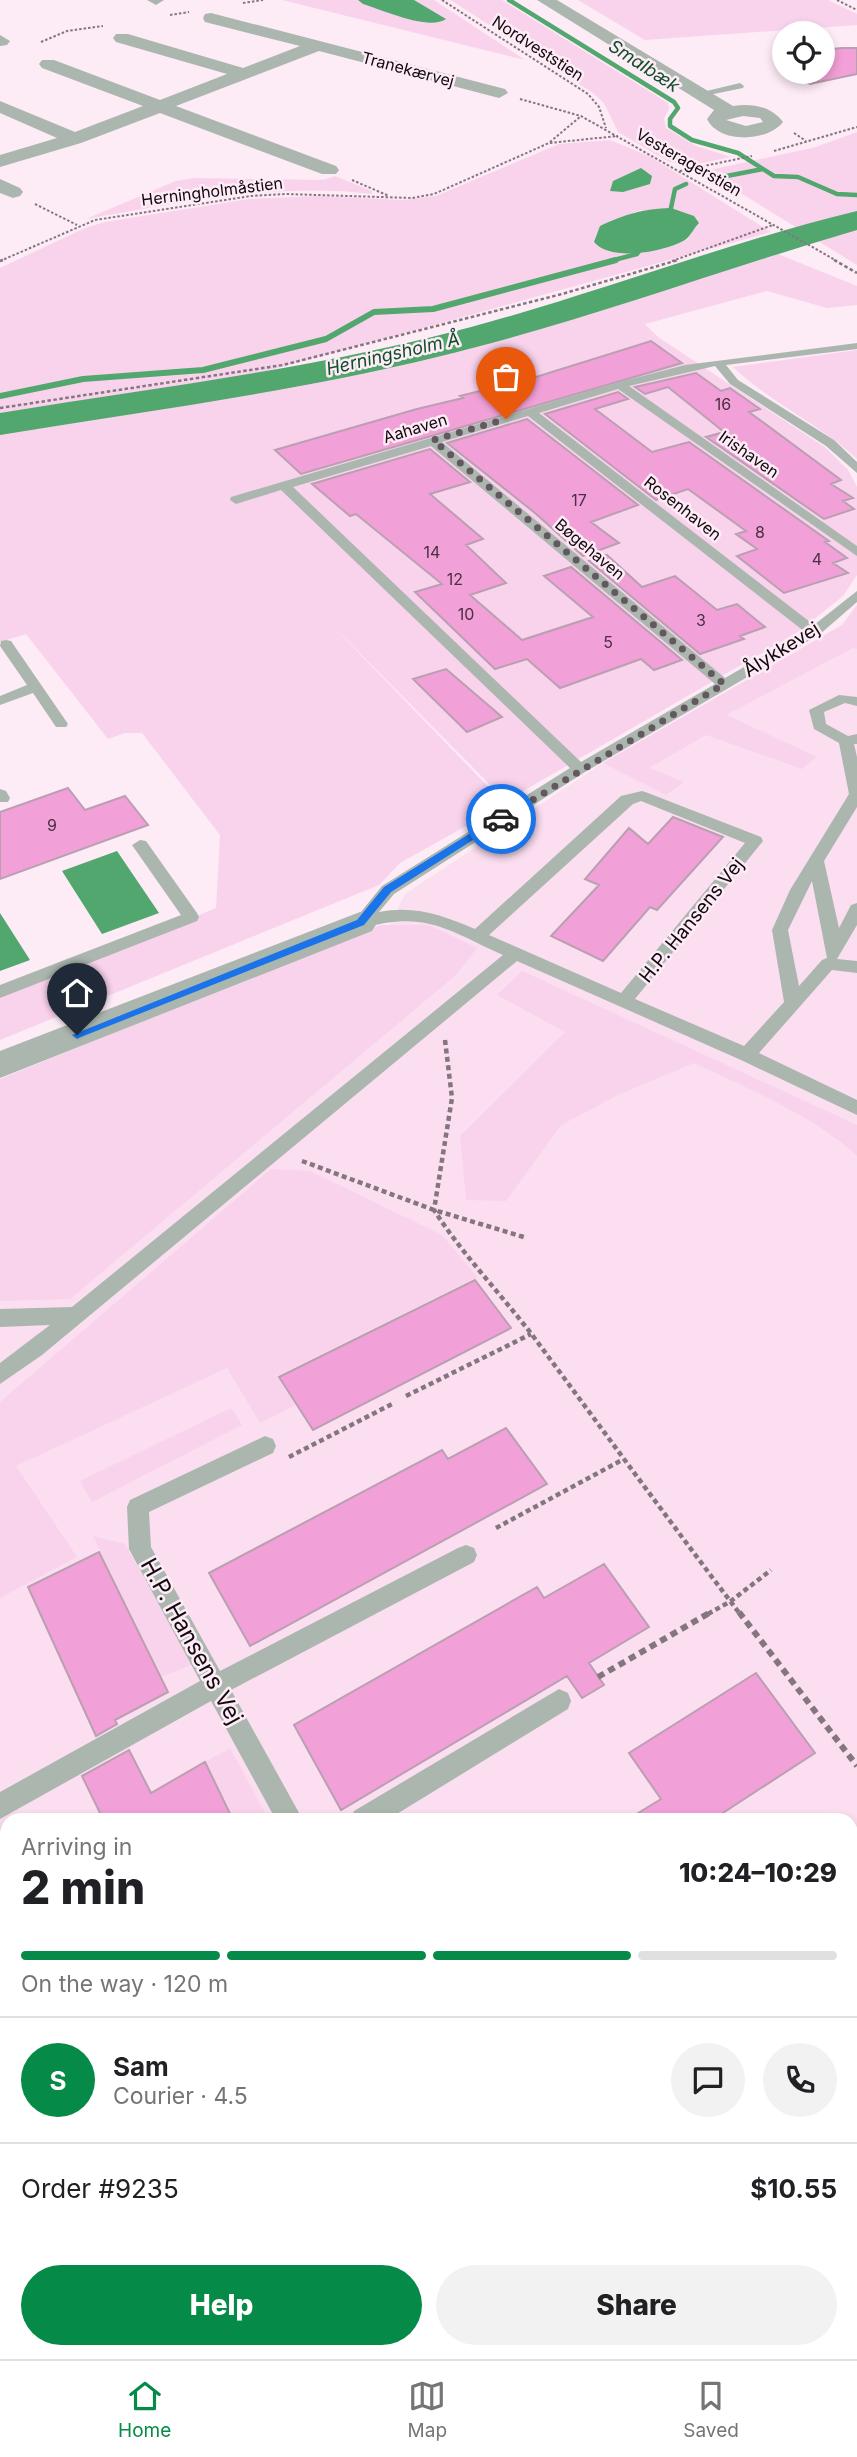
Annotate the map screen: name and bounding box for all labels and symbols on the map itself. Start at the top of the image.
street label: Nordveststien [488,11,588,85]
water label: Smalbæk [605,35,685,97]
street label: Tranekærvej [360,47,456,91]
street label: Vesteragerstien [633,124,745,200]
street label: Herningholmåstien [140,172,284,210]
water label: Herningsholm Å [324,326,462,379]
pin [476,347,536,419]
house number: 16 [715,394,731,414]
street label: Aahaven [381,409,449,447]
street label: Irishaven [715,426,783,482]
street label: Rosenhaven [640,472,726,544]
house number: 17 [571,490,587,510]
street label: Bøgehaven [551,514,629,584]
house number: 8 [755,522,765,542]
house number: 14 [424,542,440,562]
house number: 4 [812,549,822,569]
house number: 12 [447,569,463,589]
house number: 10 [458,604,474,624]
house number: 3 [696,610,706,630]
street label: Ålykkevej [738,615,824,682]
house number: 5 [603,632,613,652]
courier [466,784,536,854]
house number: 9 [47,815,57,835]
street label: H.P. Hansens Vej [634,853,749,987]
pin [47,963,107,1035]
street label: H.P. Hansens Vej [135,1553,249,1729]

